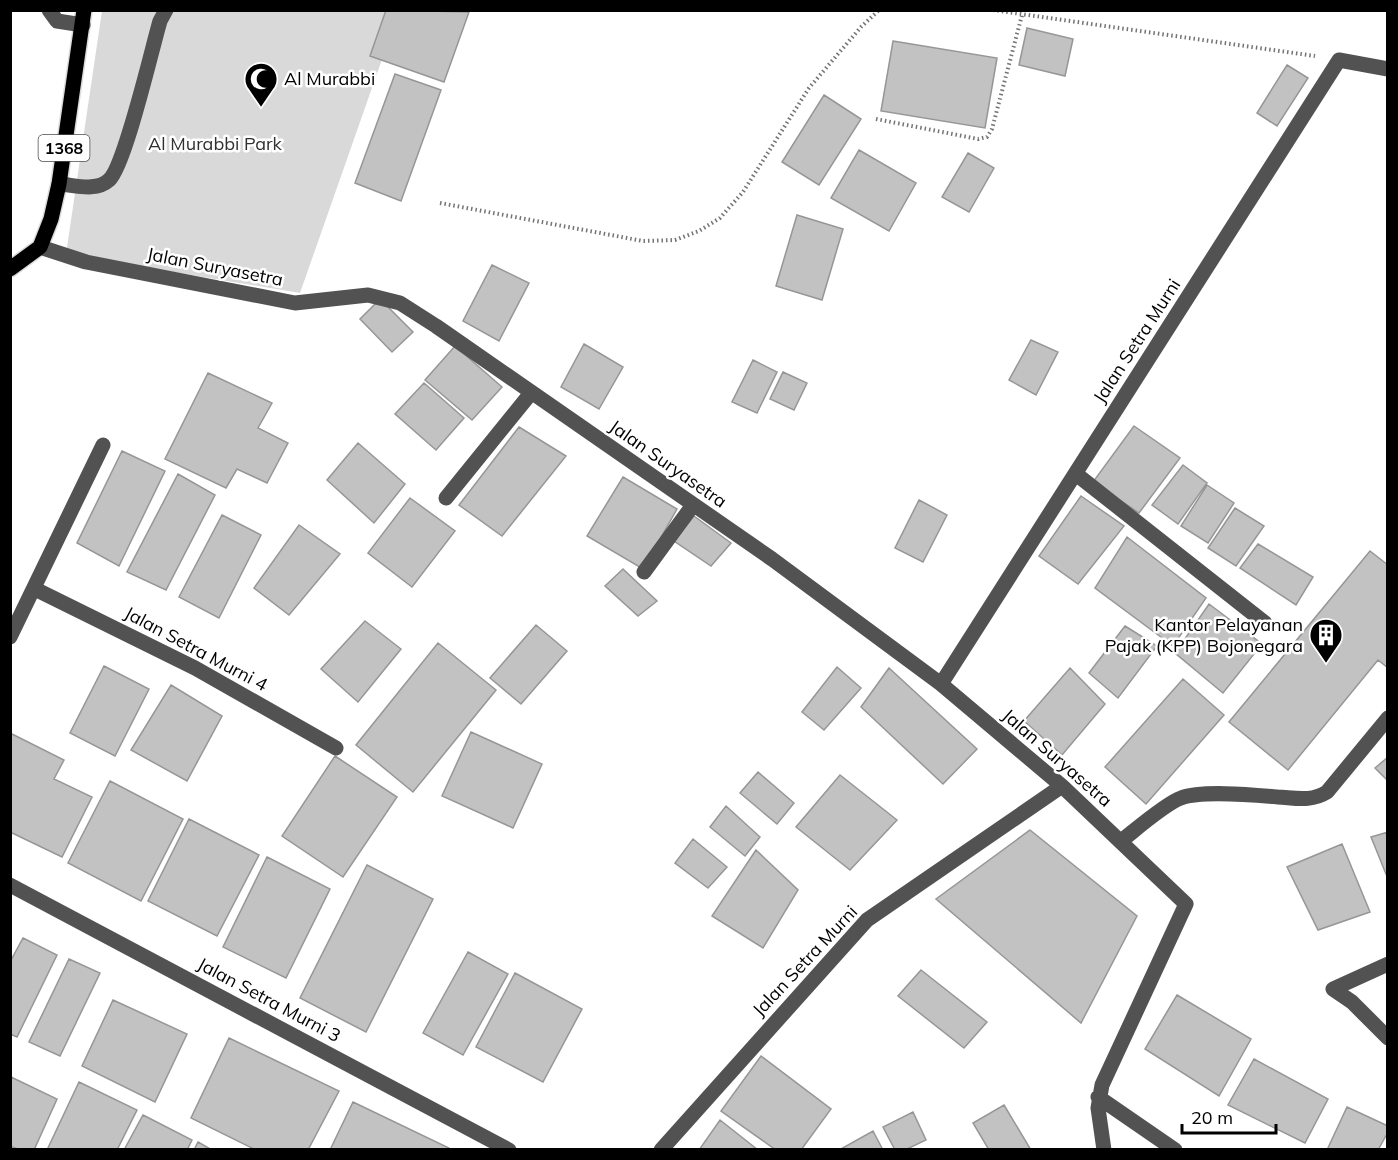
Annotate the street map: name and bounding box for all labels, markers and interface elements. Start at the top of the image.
mosque icon: Al Murabbi [243,61,279,108]
place label: Al Murabbi [284,67,375,90]
park label: Al Murabbi Park [148,132,283,155]
road number: 1368 [38,135,90,161]
street label: Jalan Suryasetra [145,242,285,291]
street label: Jalan Setra Murni [1088,274,1185,407]
street label: Jalan Suryasetra [605,415,731,513]
street label: Jalan Setra Murni 4 [121,601,272,696]
place label: Kantor Pelayanan Pajak (KPP) Bojonegara [1105,613,1303,657]
building icon: Kantor Pelayanan Pajak (KPP) Bojonegara [1308,617,1344,664]
street label: Jalan Suryasetra [998,704,1117,812]
street label: Jalan Setra Murni [747,900,862,1021]
street label: Jalan Setra Murni 3 [194,952,345,1047]
scale bar [1182,1097,1276,1135]
text: 20 m [1191,1106,1233,1129]

